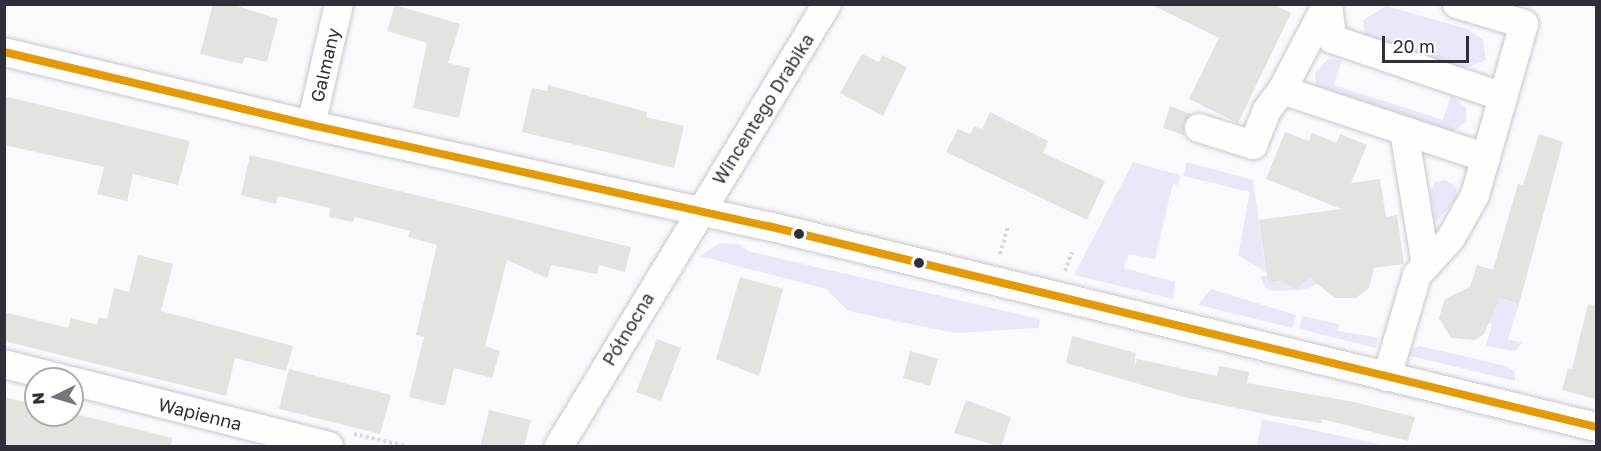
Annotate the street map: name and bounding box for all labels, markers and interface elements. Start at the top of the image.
scale bar [1385,24,1472,62]
street label: Galmany [306,26,344,104]
street label: Wincentego Drabika [708,30,818,188]
text: 20 m [1393,35,1435,57]
unlabelled marker [793,228,805,240]
unlabelled marker [913,257,925,269]
street label: Północna [598,288,658,370]
north arrow [24,367,84,427]
text: N [28,391,49,405]
street label: Wapienna [156,393,244,435]

